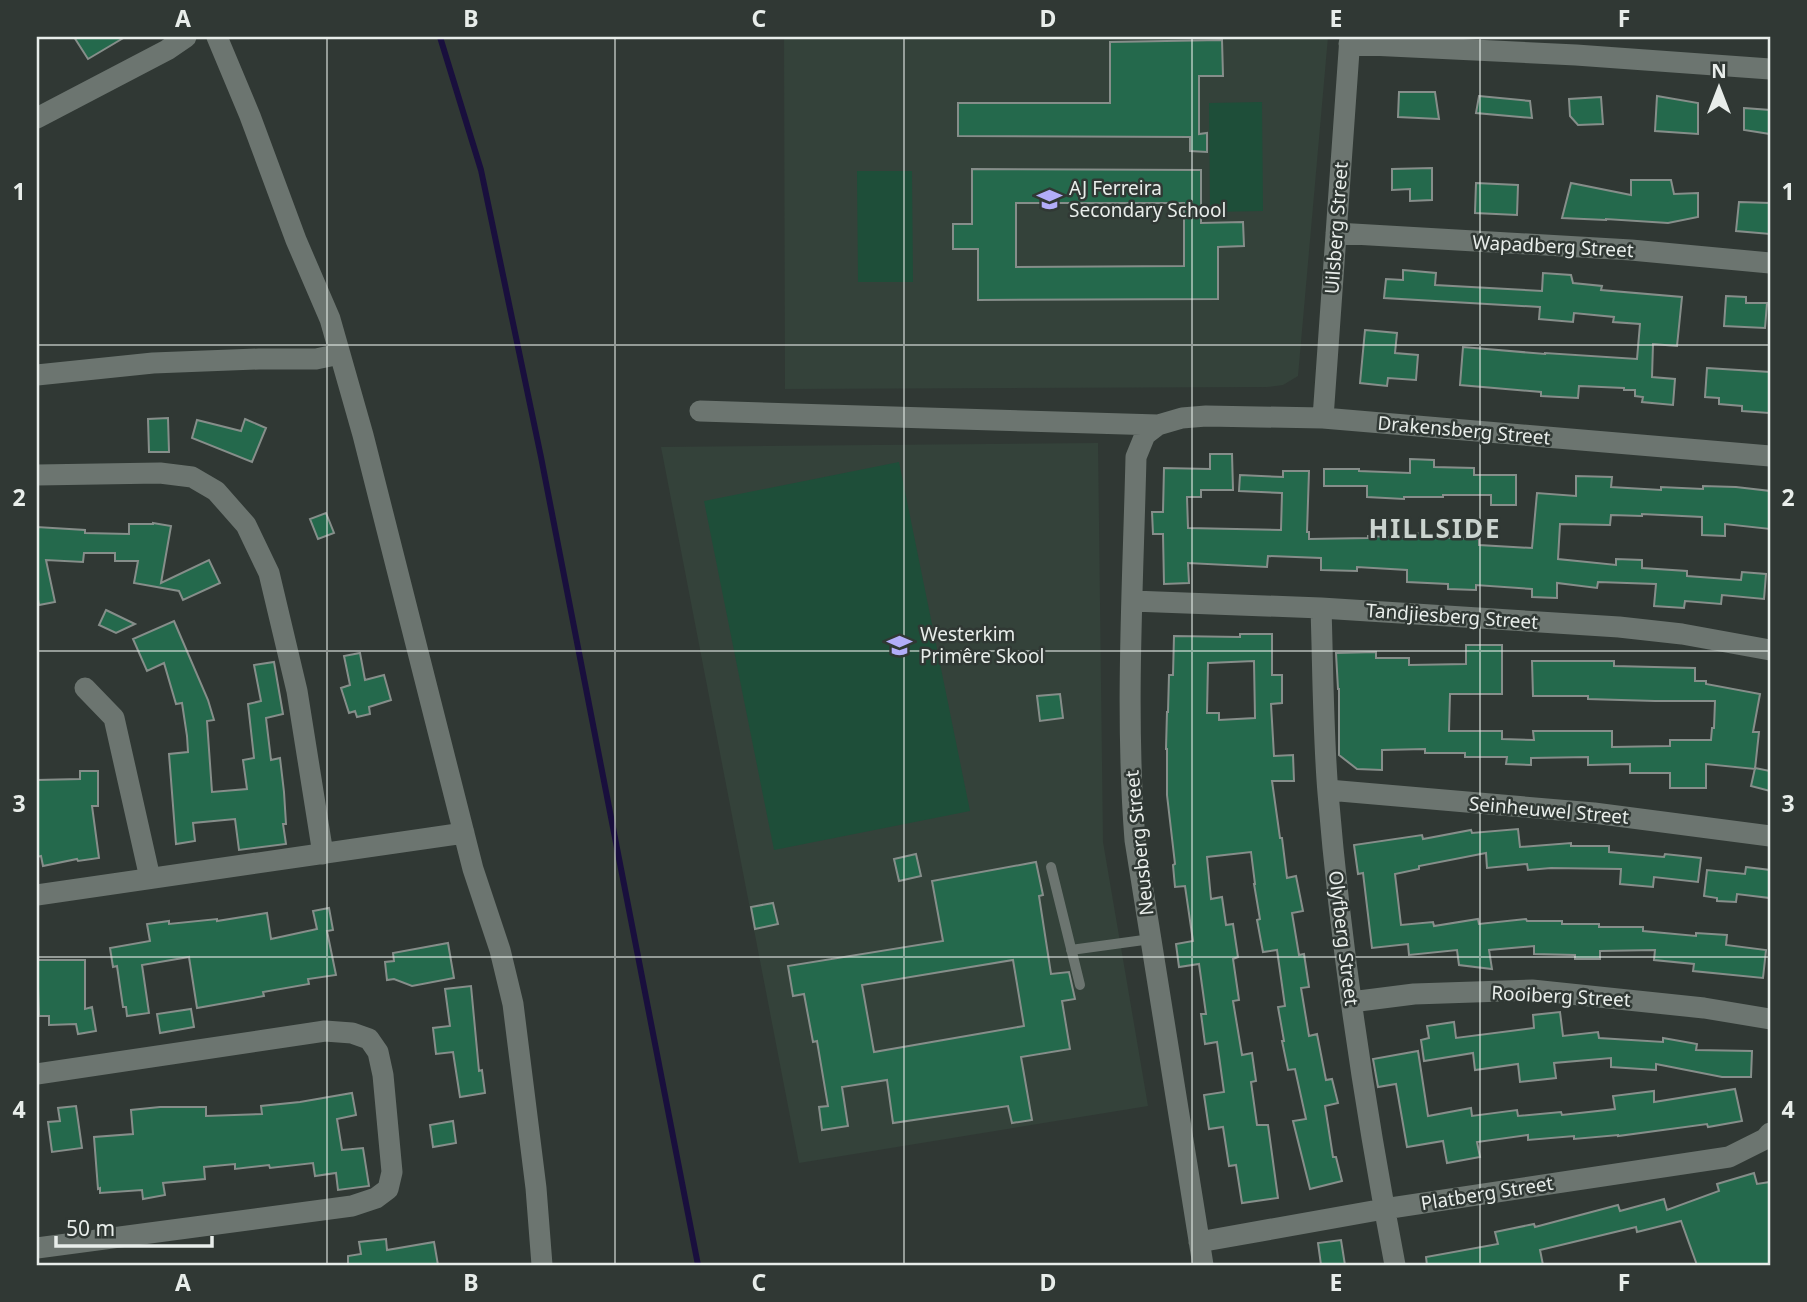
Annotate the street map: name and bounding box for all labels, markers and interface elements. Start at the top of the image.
text: A [175,2,191,34]
text: B [463,2,479,34]
text: C [752,2,767,34]
text: D [1040,2,1056,34]
text: E [1330,2,1342,34]
text: F [1618,2,1630,34]
north arrow [1685,52,1755,122]
text: N [1711,58,1727,84]
street label: Uilsberg Street [1318,161,1354,295]
text: 1 [12,175,26,207]
place label: AJ Ferreira Secondary School [1069,175,1227,223]
text: 1 [1781,175,1795,207]
school or university icon: AJ Ferreira Secondary School [1035,185,1063,213]
street label: Wapadberg Street [1472,229,1635,263]
street label: Drakensberg Street [1376,409,1552,451]
text: 2 [12,481,26,513]
text: 2 [1781,481,1795,513]
district label: HILLSIDE [1368,510,1502,546]
street label: Tandjiesberg Street [1365,597,1539,635]
place label: Westerkim Primêre Skool [920,621,1044,669]
school or university icon: Westerkim Primêre Skool [886,631,914,659]
street label: Neusberg Street [1118,769,1160,917]
text: 3 [12,787,26,819]
text: 3 [1781,787,1795,819]
street label: Seinheuwel Street [1468,790,1630,830]
street label: Olyfberg Street [1323,869,1365,1007]
street label: Rooiberg Street [1491,979,1631,1013]
text: 4 [12,1093,26,1125]
text: 4 [1781,1093,1795,1125]
street label: Platberg Street [1419,1170,1555,1216]
scale bar [56,1204,212,1248]
text: 50 m [66,1214,115,1242]
text: A [175,1266,191,1298]
text: B [463,1266,479,1298]
text: C [752,1266,767,1298]
text: D [1040,1266,1056,1298]
text: E [1330,1266,1342,1298]
text: F [1618,1266,1630,1298]

